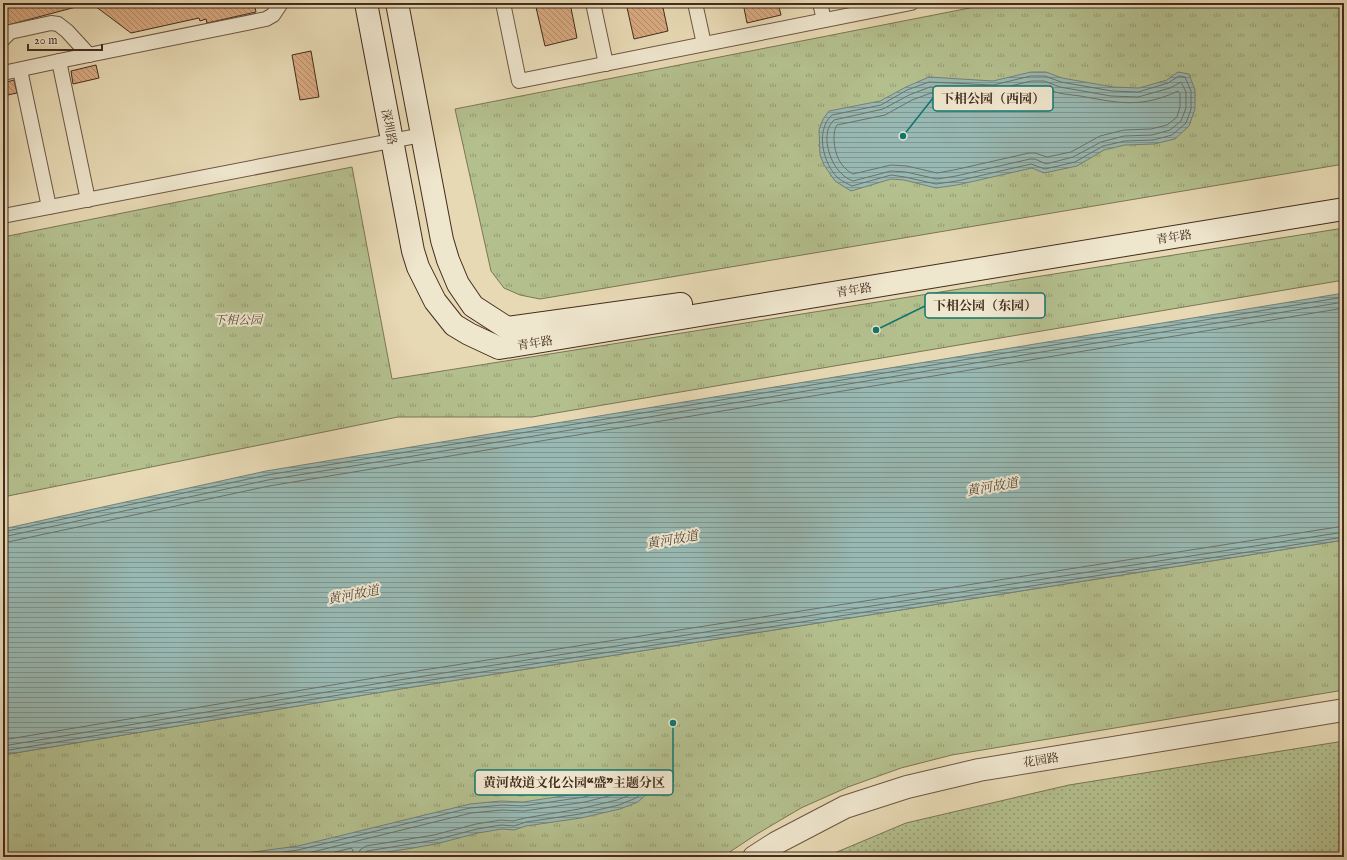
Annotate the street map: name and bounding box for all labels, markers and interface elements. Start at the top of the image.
scale bar [28,26,102,52]
text: 20 m [34,33,57,48]
callout: 下相公园（西园） [933,86,1053,111]
text: 下相公园（西园） [941,91,1045,108]
street label: 深圳路 [378,108,399,146]
street label: 青年路 [1155,227,1193,248]
street label: 青年路 [835,280,873,301]
callout: 下相公园（东园） [925,293,1045,318]
text: 下相公园（东园） [933,298,1037,315]
park label: 下相公园 [214,313,264,328]
street label: 青年路 [516,333,554,354]
water label: 黄河故道 [965,474,1021,500]
water label: 黄河故道 [645,527,701,553]
water label: 黄河故道 [326,582,382,609]
street label: 花园路 [1022,750,1060,771]
callout: 黄河故道文化公园“盛”主题分区 [475,770,673,795]
text: 黄河故道文化公园“盛”主题分区 [483,775,665,792]

